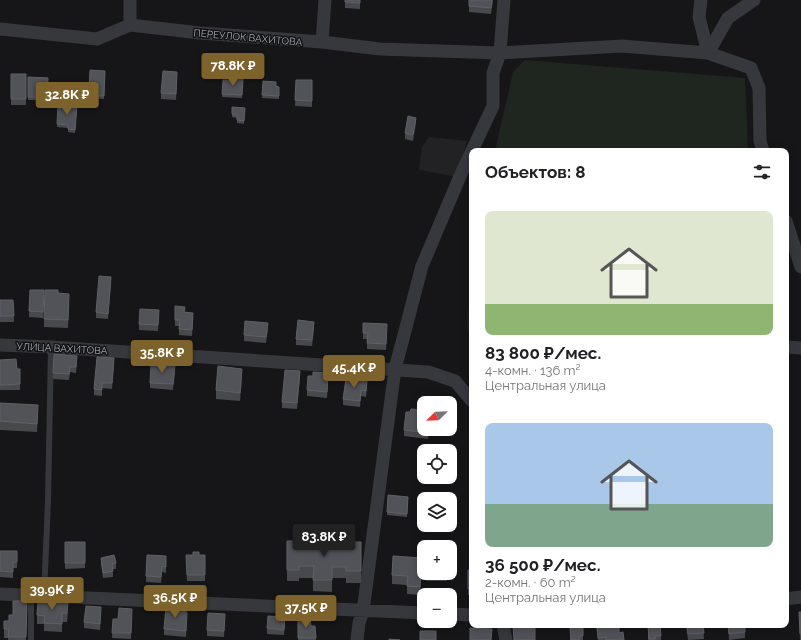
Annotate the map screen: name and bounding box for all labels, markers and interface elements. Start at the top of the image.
street label: ПЕРЕУЛОК ВАХИТОВА [193,27,303,48]
pin: 78.8K ₽ [196,53,270,87]
text: 78.8K ₽ [210,58,256,73]
pin: 32.8K ₽ [30,82,104,116]
text: 32.8K ₽ [45,87,89,102]
icon: filters [751,161,773,183]
text: Объектов: 8 [485,162,586,182]
icon: home [593,237,665,309]
pin: 35.8K ₽ [125,340,199,374]
street label: УЛИЦА ВАХИТОВА [16,341,108,356]
text: 83 800 ₽/мес. [485,343,601,363]
text: 35.8K ₽ [140,345,184,360]
pin: 45.4K ₽ [317,355,391,389]
text: 45.4K ₽ [332,360,376,375]
text: 4-комн. · 136 m² [485,363,581,378]
text: Центральная улица [485,378,606,393]
north arrow [417,396,457,436]
map controls [417,396,457,628]
button: locate [417,444,457,484]
icon: home [593,449,665,521]
button: layers [417,492,457,532]
pin: 83.8K ₽ [287,524,361,558]
text: 83.8K ₽ [301,529,347,544]
button: + [417,540,457,580]
text: 36 500 ₽/мес. [485,555,600,575]
text: 2-комн. · 60 m² [485,575,576,590]
pin: 39.9K ₽ [15,577,89,611]
text: 39.9K ₽ [30,582,74,597]
pin: 36.5K ₽ [138,585,212,619]
button: − [417,588,457,628]
text: 36.5K ₽ [153,590,197,605]
text: Центральная улица [485,590,606,605]
pin: 37.5K ₽ [269,595,343,629]
text: 37.5K ₽ [284,600,328,615]

